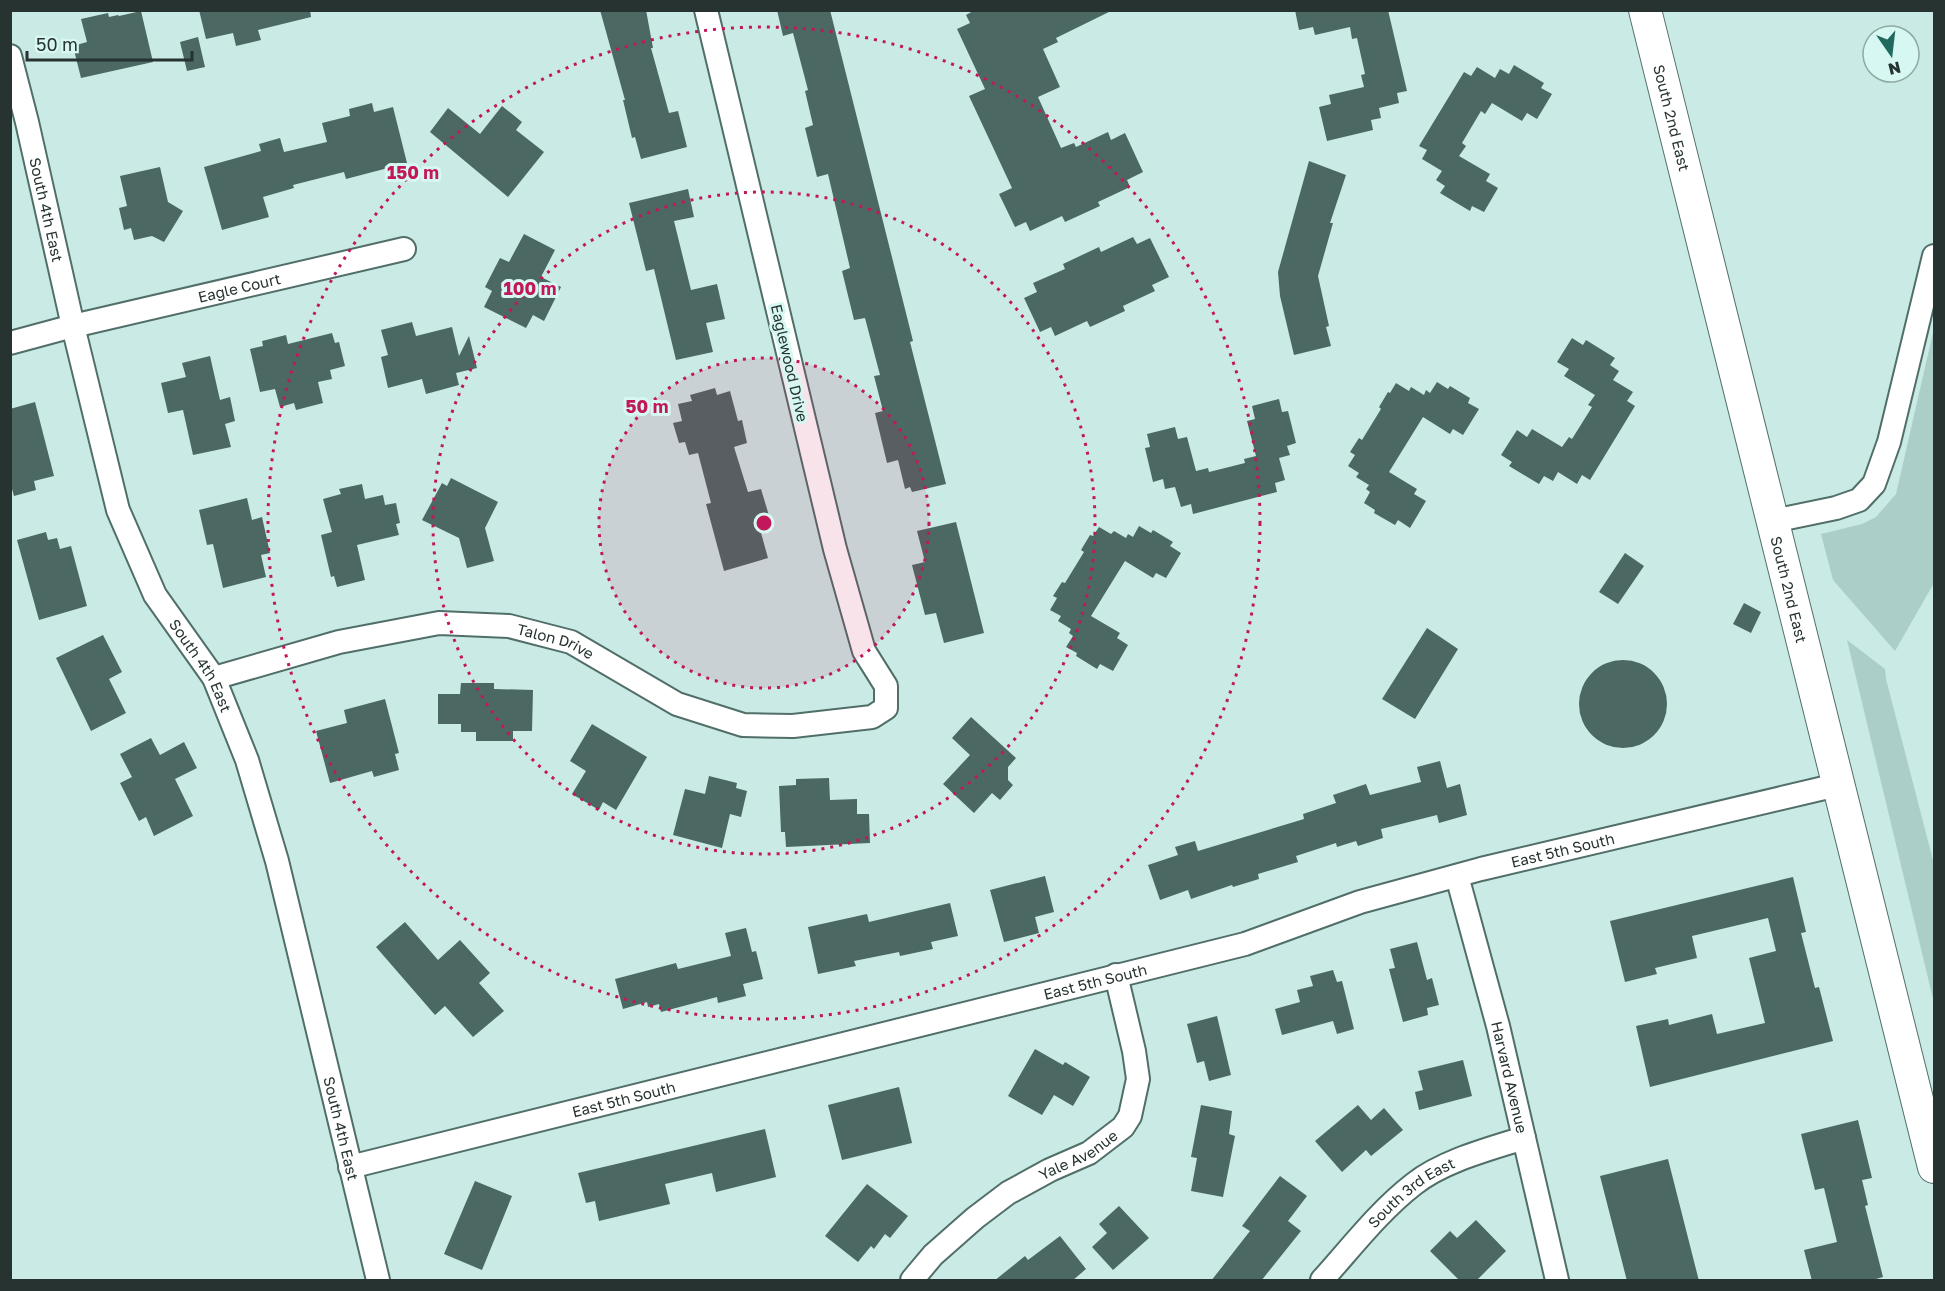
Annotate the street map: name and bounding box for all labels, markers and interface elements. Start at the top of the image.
scale bar [27,24,192,62]
north arrow [1861,24,1921,84]
text: 50 m [36,33,78,55]
text: N [1886,57,1903,80]
street label: South 2nd East [1650,63,1694,173]
street label: South 4th East [26,156,67,264]
text: 150 m [387,161,439,183]
street label: Eagle Court [196,269,282,306]
text: 100 m [504,277,556,299]
street label: Eaglewood Drive [768,302,812,424]
text: 50 m [626,395,668,417]
centre of rings [754,513,774,533]
street label: South 2nd East [1767,534,1811,644]
street label: South 4th East [166,615,236,715]
street label: Talon Drive [515,620,598,663]
street label: East 5th South [1509,829,1616,871]
street label: East 5th South [1042,960,1149,1003]
street label: Harvard Avenue [1488,1019,1532,1135]
street label: South 4th East [320,1075,363,1182]
street label: East 5th South [570,1077,677,1120]
street label: Yale Avenue [1036,1126,1121,1183]
street label: South 3rd East [1364,1153,1457,1231]

